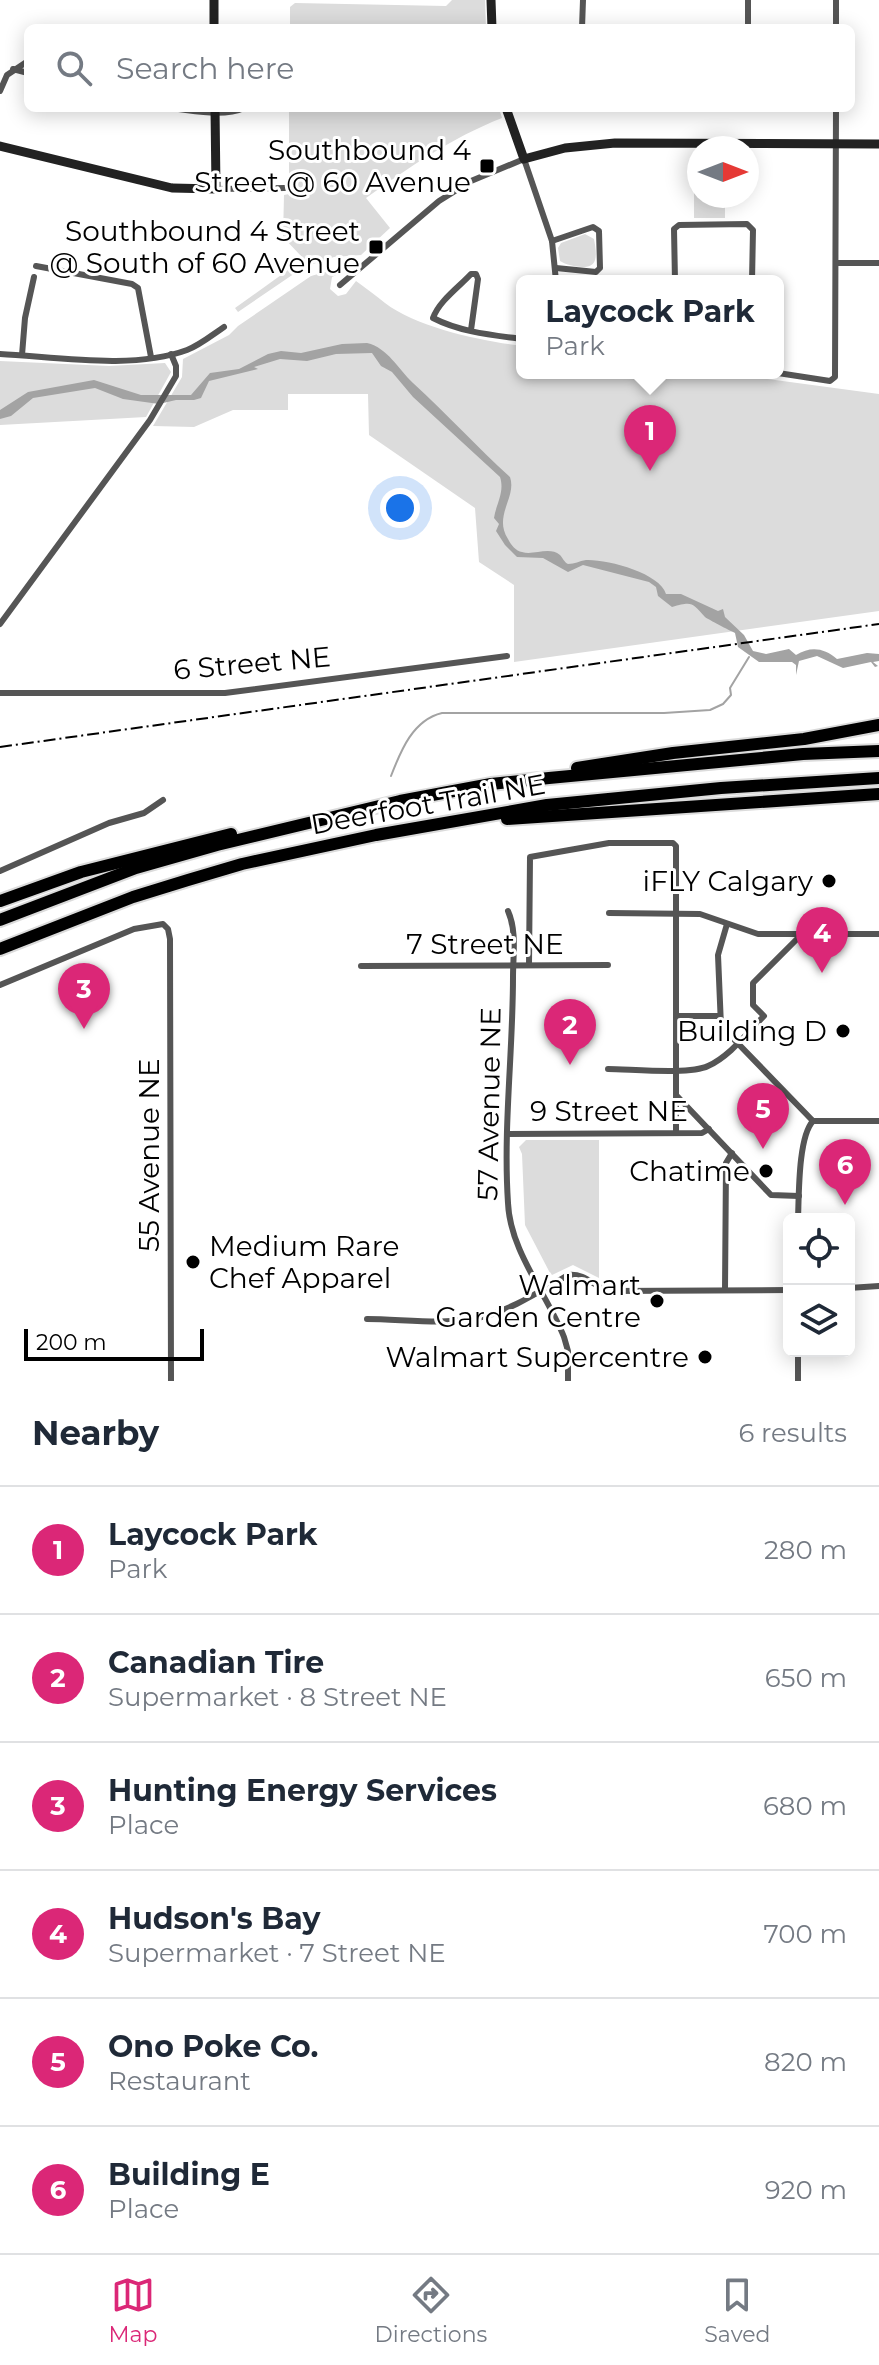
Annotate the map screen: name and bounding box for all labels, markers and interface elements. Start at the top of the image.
search box [24,24,855,112]
icon: search [52,46,96,90]
text: Search here [116,50,294,87]
place label: Southbound 4 Street @ 60 Avenue [194,133,471,199]
north arrow [687,136,759,208]
marker: Southbound 4 Street @ 60 Avenue [478,157,496,175]
place label: Southbound 4 Street @ South of 60 Avenue [50,214,360,280]
marker: Southbound 4 Street @ South of 60 Avenue [367,238,385,256]
popup [516,275,784,379]
text: Laycock Park [545,293,755,330]
text: Park [545,330,605,362]
pin: 1 [624,405,676,471]
your location [380,488,420,528]
street label: 6 Street NE [172,639,332,687]
street label: Deerfoot Trail NE [308,767,548,841]
place label: iFLY Calgary [643,864,814,898]
marker: iFLY Calgary [820,872,838,890]
pin: 4 [796,907,848,973]
street label: 7 Street NE [406,927,564,961]
pin: 3 [58,963,110,1029]
pin: 2 [544,999,596,1065]
street label: 57 Avenue NE [470,1007,508,1201]
place label: Building D [677,1014,827,1048]
marker: Building D [834,1022,852,1040]
street label: 55 Avenue NE [132,1058,166,1252]
pin: 5 [737,1083,789,1149]
street label: 9 Street NE [530,1094,688,1128]
pin: 6 [819,1139,871,1205]
place label: Chatime [629,1154,750,1188]
marker: Chatime [757,1162,775,1180]
map controls [783,1213,855,1357]
button: locate [783,1213,855,1285]
place label: Medium Rare Chef Apparel [209,1229,399,1295]
marker: Medium Rare Chef Apparel [184,1253,202,1271]
place label: Walmart Garden Centre [436,1268,641,1334]
button: layers [783,1285,855,1357]
marker: Walmart Garden Centre [648,1292,666,1310]
scale bar [24,1325,204,1361]
text: 200 m [36,1329,107,1356]
place label: Walmart Supercentre [385,1340,689,1374]
marker: Walmart Supercentre [696,1348,714,1366]
text: Nearby [32,1412,159,1454]
text: 6 results [738,1417,847,1449]
text: Laycock Park [108,1516,317,1553]
text: 1 [53,1534,63,1566]
text: 280 m [764,1534,847,1566]
text: Park [108,1553,167,1585]
text: Canadian Tire [108,1644,324,1681]
text: 2 [50,1662,66,1694]
text: 650 m [765,1662,847,1694]
text: Supermarket · 8 Street NE [108,1681,447,1713]
text: Hunting Energy Services [108,1772,497,1809]
text: 3 [50,1790,66,1822]
text: 680 m [763,1790,847,1822]
text: Place [108,1809,179,1841]
text: Hudson's Bay [108,1900,320,1937]
text: 4 [49,1918,67,1950]
text: 700 m [763,1918,847,1950]
text: Supermarket · 7 Street NE [108,1937,446,1969]
text: Ono Poke Co. [108,2028,318,2065]
text: 5 [50,2046,66,2078]
text: 820 m [764,2046,847,2078]
text: Restaurant [108,2065,251,2097]
text: Building E [108,2156,270,2193]
text: 6 [50,2174,66,2206]
text: 920 m [765,2174,847,2206]
text: Place [108,2193,179,2225]
tab: Map [109,2273,157,2348]
tab: Directions [375,2273,487,2348]
tab: Saved [704,2273,770,2348]

